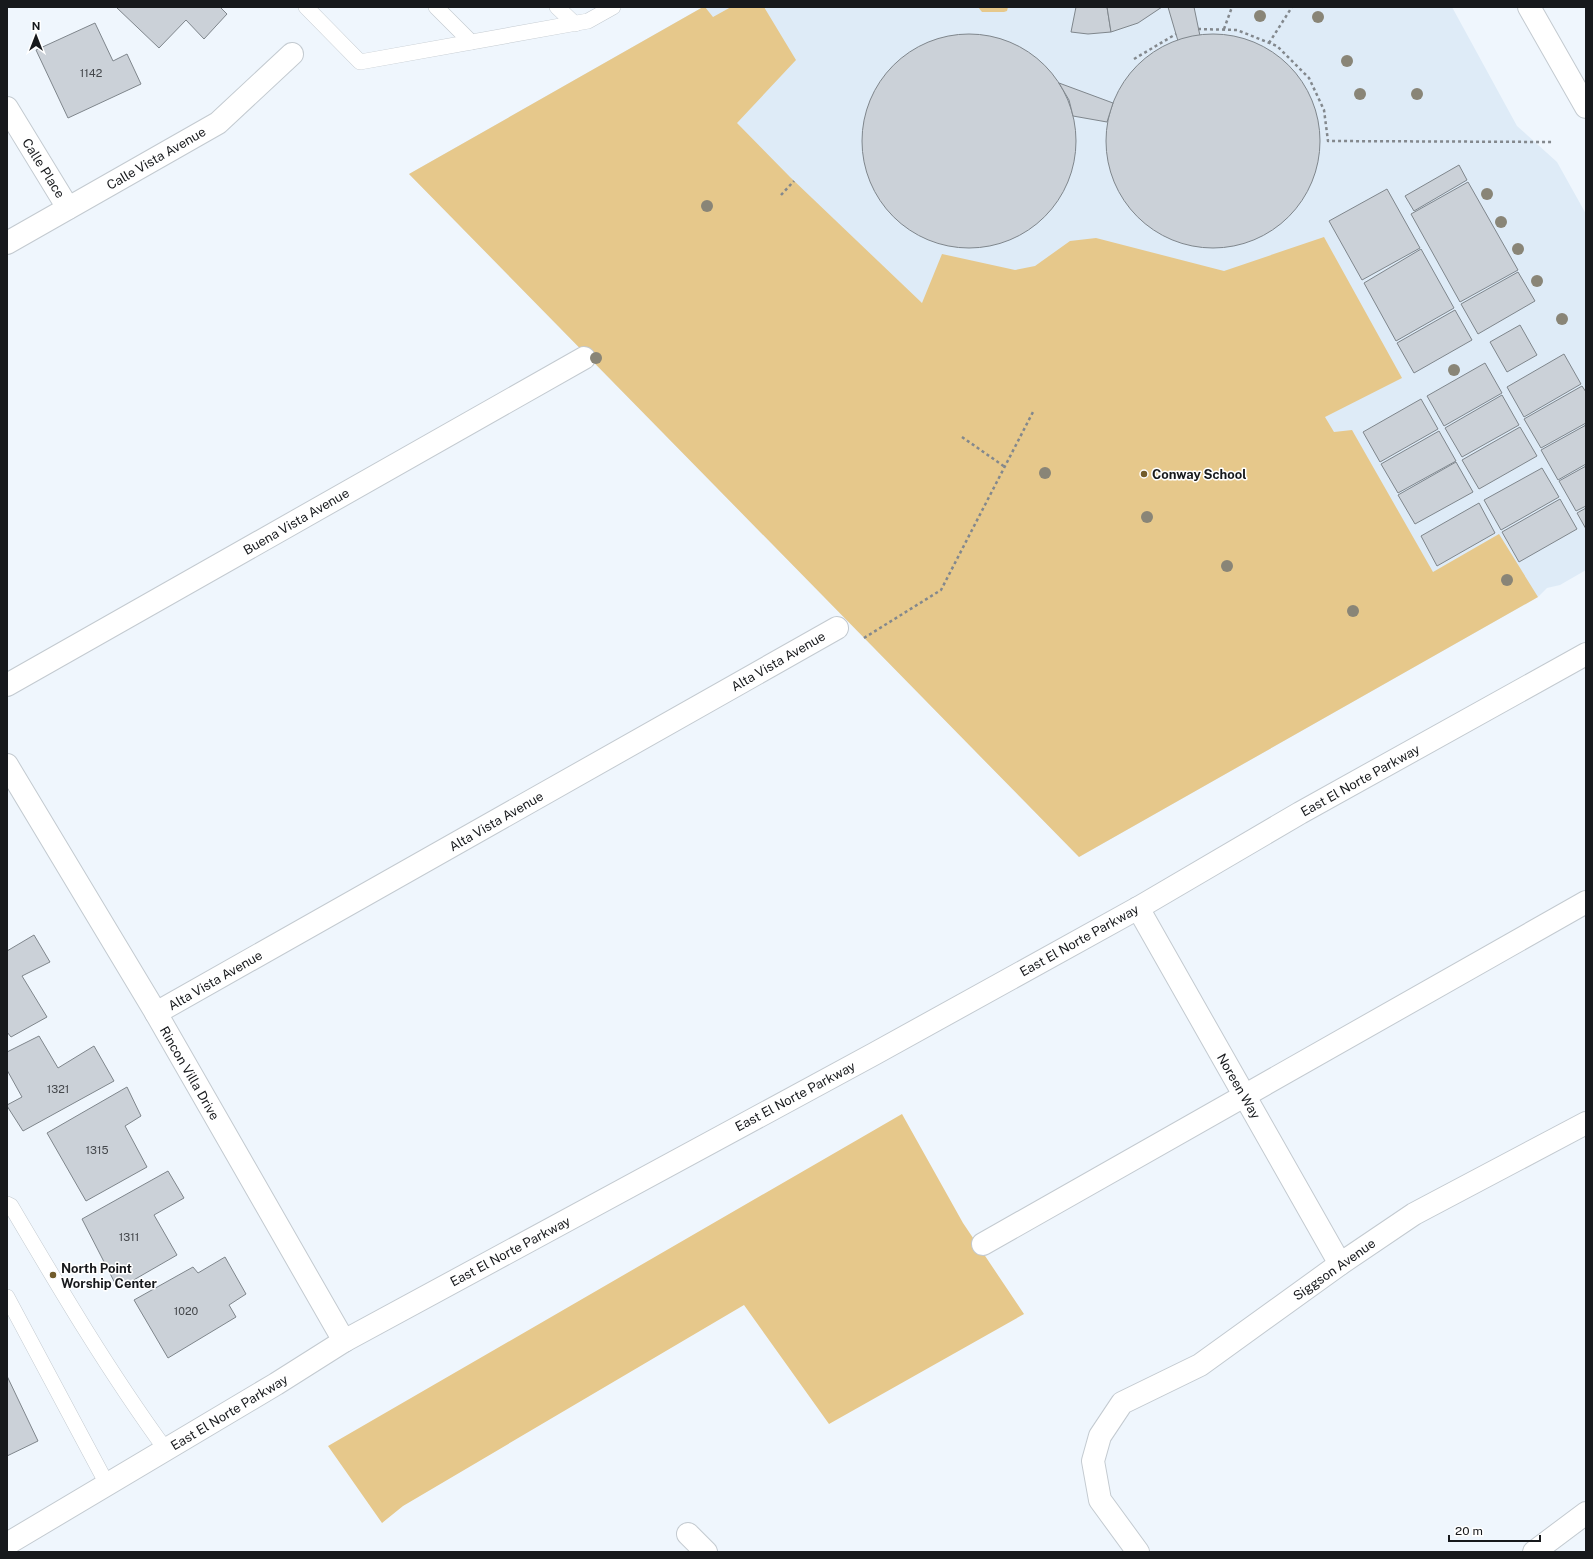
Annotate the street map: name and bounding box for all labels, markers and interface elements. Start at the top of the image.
north arrow [16,16,56,56]
text: N [32,20,40,32]
house number: 1142 [80,67,103,79]
street label: Calle Vista Avenue [104,124,208,193]
street label: Calle Place [19,136,68,201]
place label: Conway School [1152,467,1247,482]
marker: Conway School [1139,469,1149,479]
street label: Buena Vista Avenue [241,485,352,558]
street label: Alta Vista Avenue [729,628,828,694]
street label: East El Norte Parkway [1298,741,1422,819]
street label: Alta Vista Avenue [447,788,546,854]
street label: East El Norte Parkway [1017,901,1141,979]
street label: Alta Vista Avenue [166,947,265,1013]
street label: Rincon Villa Drive [157,1024,222,1123]
street label: Noreen Way [1214,1051,1263,1122]
street label: East El Norte Parkway [733,1058,858,1134]
house number: 1321 [47,1083,69,1095]
house number: 1315 [86,1144,108,1156]
street label: East El Norte Parkway [448,1213,573,1289]
house number: 1311 [119,1231,139,1243]
street label: Siggson Avenue [1290,1235,1378,1303]
place label: North Point Worship Center [61,1261,158,1291]
marker: North Point Worship Center [48,1270,58,1280]
house number: 1020 [174,1305,199,1317]
street label: East El Norte Parkway [168,1372,291,1453]
scale bar [1449,1517,1540,1543]
text: 20 m [1455,1524,1483,1538]

